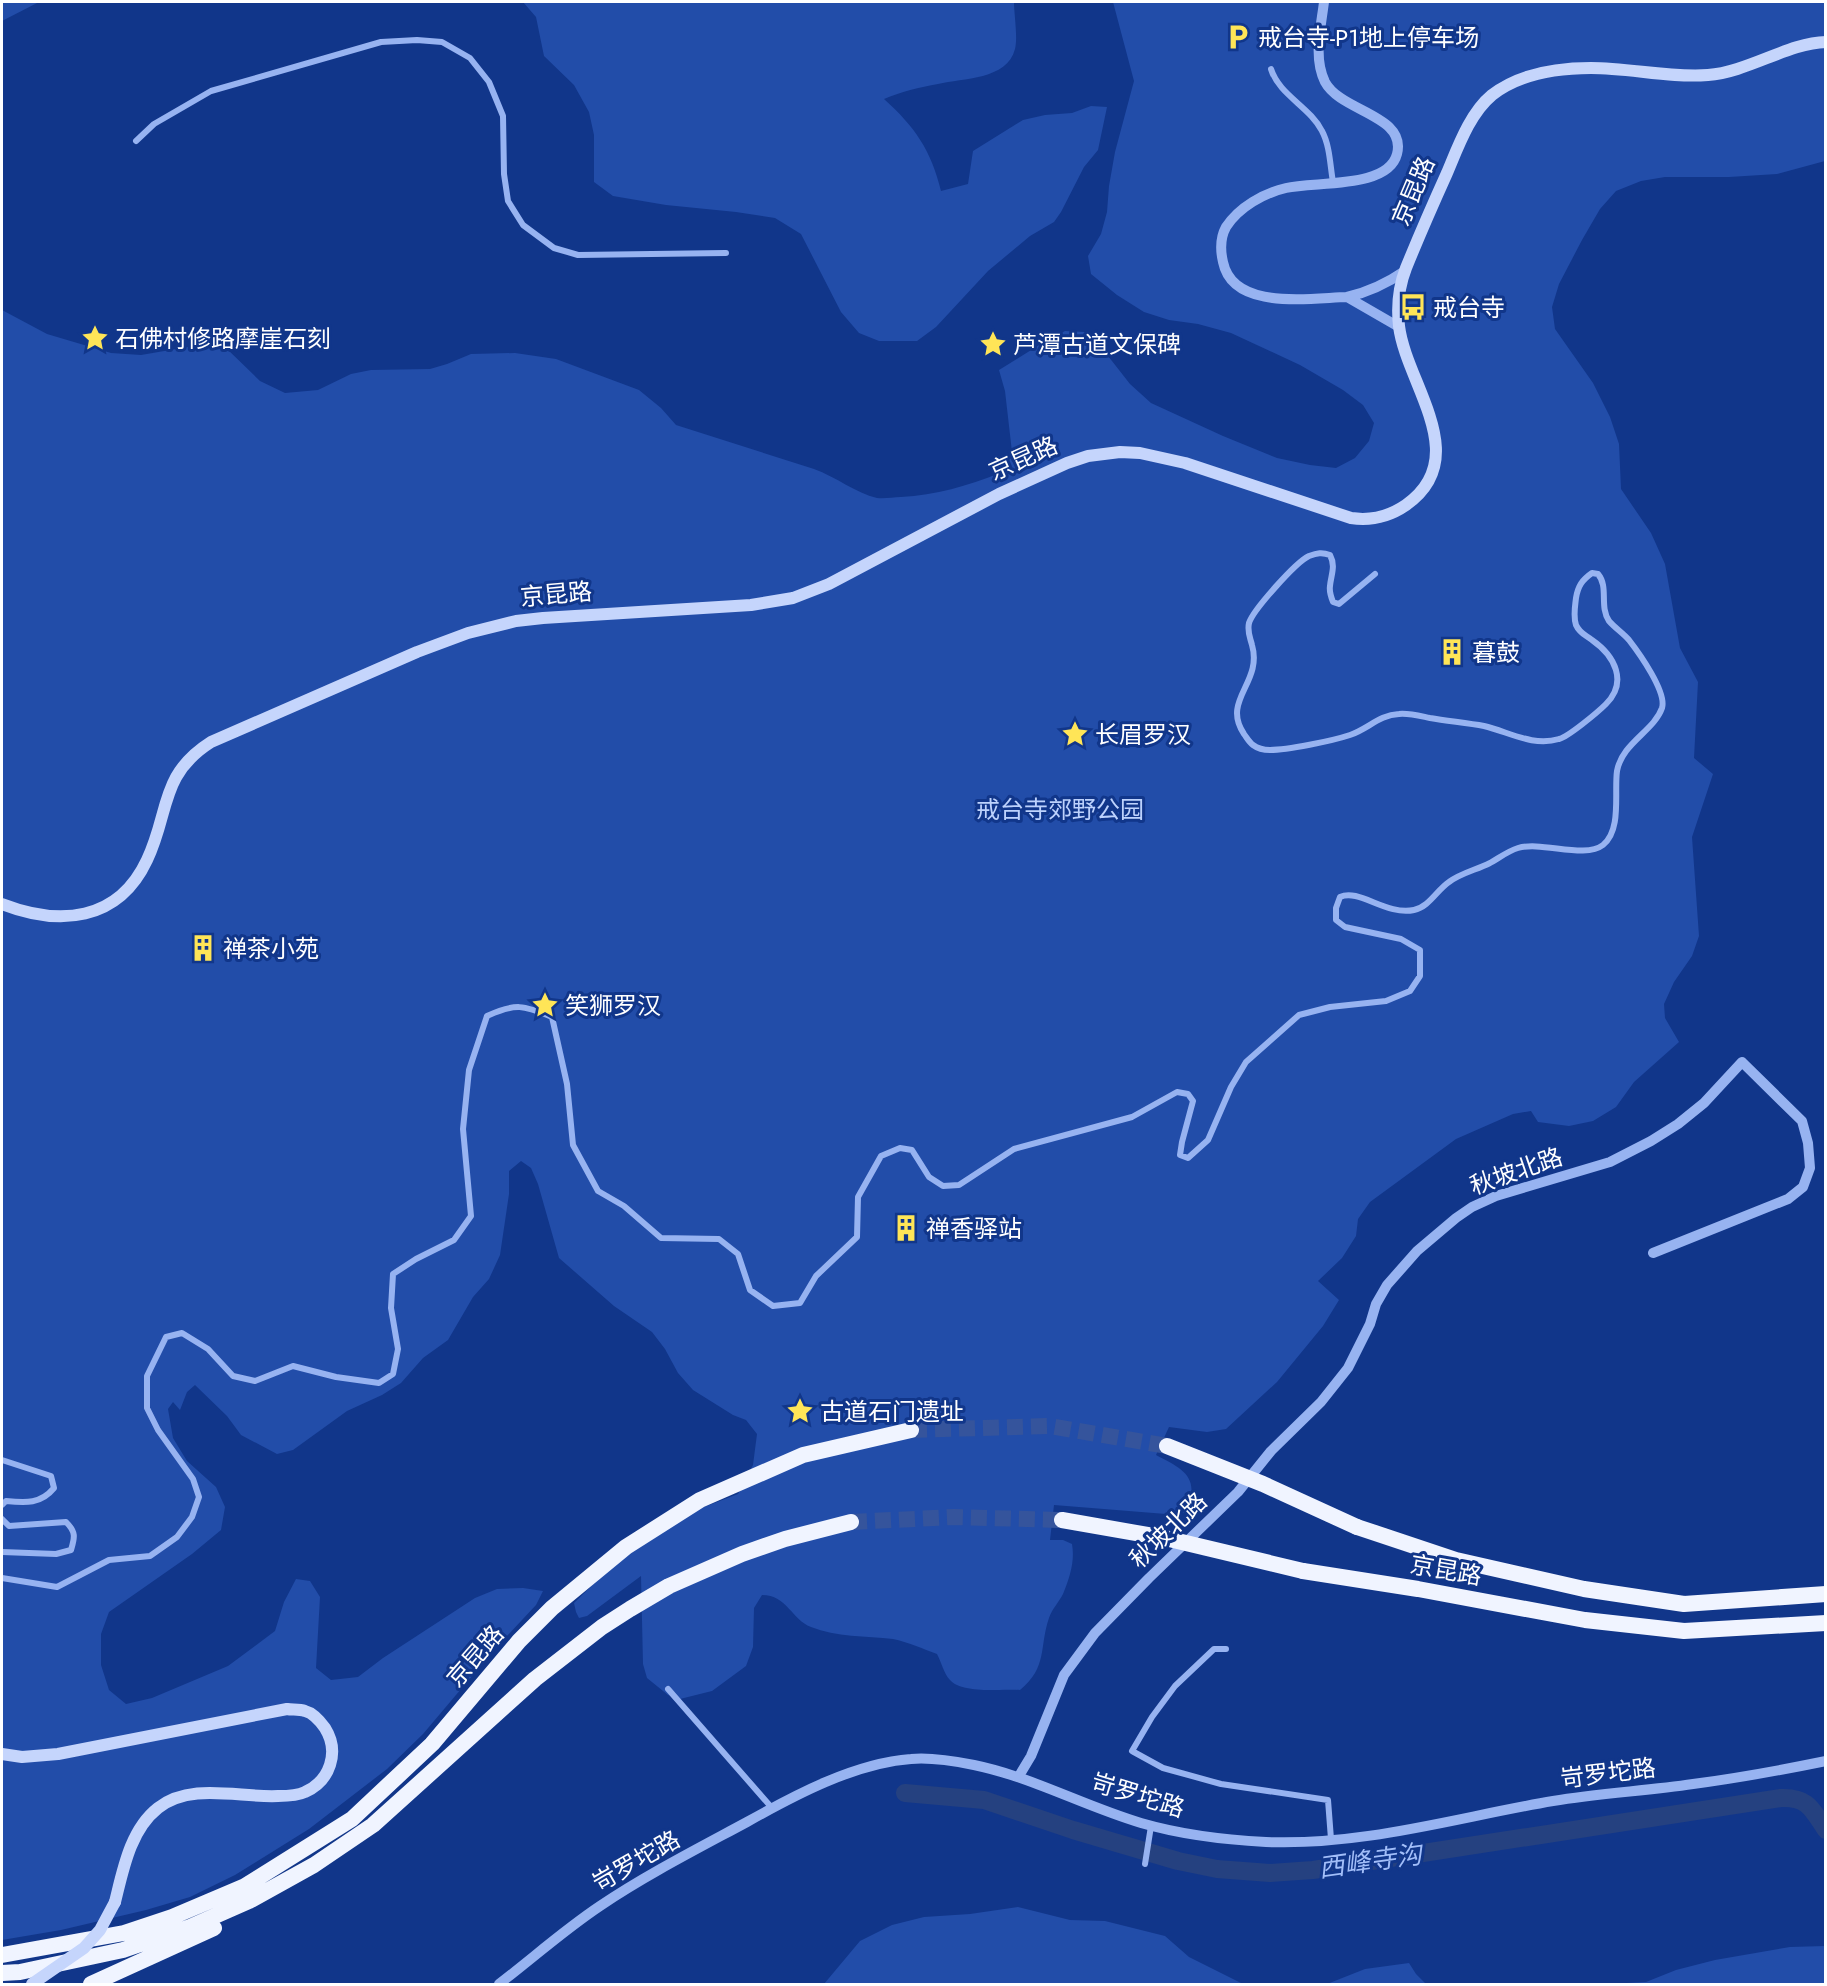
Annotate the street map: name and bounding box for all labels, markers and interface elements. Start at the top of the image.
place label: 戒台寺-P1地上停车场 [1258,20,1479,55]
parking icon: 戒台寺-P1地上停车场 [1223,22,1253,52]
street label: 京昆路 [1383,151,1443,231]
place label: 戒台寺 [1433,290,1505,325]
bus stop icon: 戒台寺 [1398,292,1428,322]
place label: 石佛村修路摩崖石刻 [115,321,331,356]
place icon: 石佛村修路摩崖石刻 [80,323,110,353]
place label: 芦潭古道文保碑 [1013,327,1181,362]
place icon: 芦潭古道文保碑 [978,329,1008,359]
street label: 京昆路 [983,427,1063,489]
street label: 京昆路 [519,573,593,615]
place label: 暮鼓 [1472,635,1520,670]
building icon: 暮鼓 [1437,637,1467,667]
place label: 长眉罗汉 [1095,717,1191,752]
place icon: 长眉罗汉 [1060,719,1090,749]
park label: 戒台寺郊野公园 [976,792,1144,827]
place label: 禅茶小苑 [223,931,319,966]
building icon: 禅茶小苑 [188,933,218,963]
place label: 笑狮罗汉 [565,988,661,1023]
place icon: 笑狮罗汉 [530,990,560,1020]
street label: 秋坡北路 [1465,1139,1567,1203]
place label: 禅香驿站 [926,1211,1022,1246]
building icon: 禅香驿站 [891,1213,921,1243]
place label: 古道石门遗址 [820,1394,964,1429]
place icon: 古道石门遗址 [785,1396,815,1426]
street label: 秋坡北路 [1121,1484,1215,1576]
street label: 京昆路 [1408,1547,1484,1593]
street label: 京昆路 [438,1617,512,1695]
street label: 岢罗坨路 [1558,1750,1658,1796]
street label: 岢罗坨路 [1087,1764,1189,1826]
street label: 岢罗坨路 [586,1822,686,1900]
water label: 西峰寺沟 [1316,1835,1427,1887]

